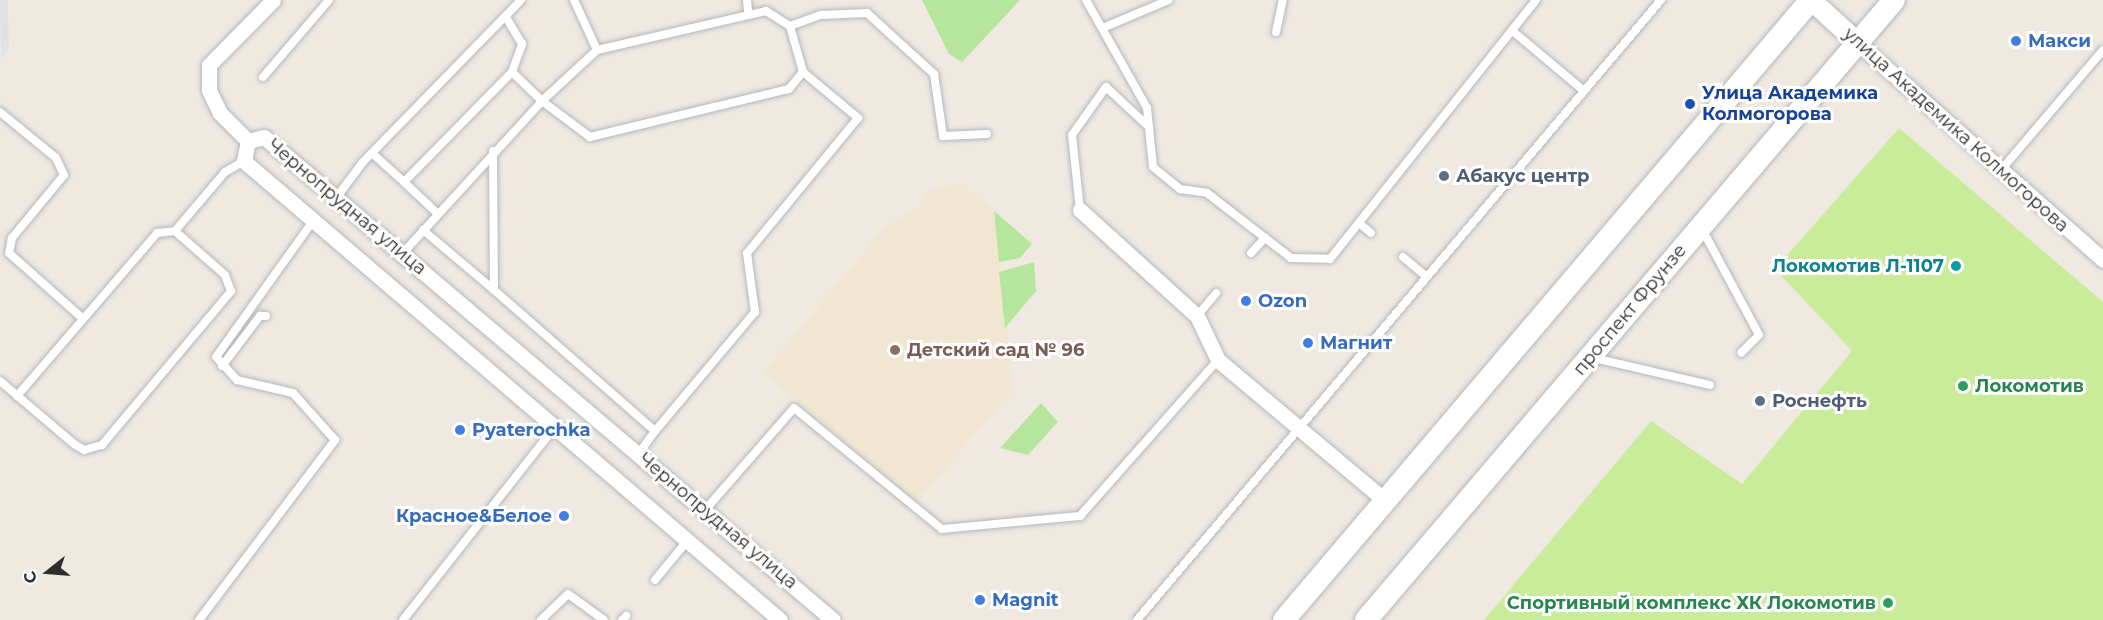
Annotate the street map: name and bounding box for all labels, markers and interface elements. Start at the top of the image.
street label: улица Академика Колмогорова [1839,23,2073,237]
place label: Макси [2028,30,2091,52]
marker: Макси [2009,34,2023,48]
place label: Улица Академика Колмогорова [1702,83,1878,125]
marker: Улица Академика Колмогорова [1683,97,1697,111]
street label: Чернопрудная улица [263,134,431,280]
place label: Абакус центр [1456,165,1590,187]
marker: Абакус центр [1437,169,1451,183]
street label: проспект Фрунзе [1569,240,1691,380]
place label: Локомотив Л-1107 [1772,255,1944,277]
marker: Локомотив Л-1107 [1949,259,1963,273]
place label: Ozon [1258,290,1307,312]
marker: Ozon [1239,294,1253,308]
place label: Магнит [1320,332,1392,354]
marker: Магнит [1301,336,1315,350]
place label: Детский сад № 96 [907,339,1084,361]
marker: Детский сад № 96 [888,343,902,357]
place label: Локомотив [1975,375,2084,397]
marker: Локомотив [1956,379,1970,393]
place label: Роснефть [1772,390,1867,412]
marker: Роснефть [1753,394,1767,408]
place label: Pyaterochka [472,419,591,441]
marker: Pyaterochka [453,423,467,437]
street label: Чернопрудная улица [634,448,802,594]
place label: Красное&Белое [396,505,552,527]
marker: Красное&Белое [557,509,571,523]
north arrow [18,542,78,602]
text: С [20,569,41,586]
place label: Magnit [992,589,1059,611]
place label: Спортивный комплекс ХК Локомотив [1507,592,1876,614]
marker: Magnit [973,593,987,607]
marker: Спортивный комплекс ХК Локомотив [1881,596,1895,610]

